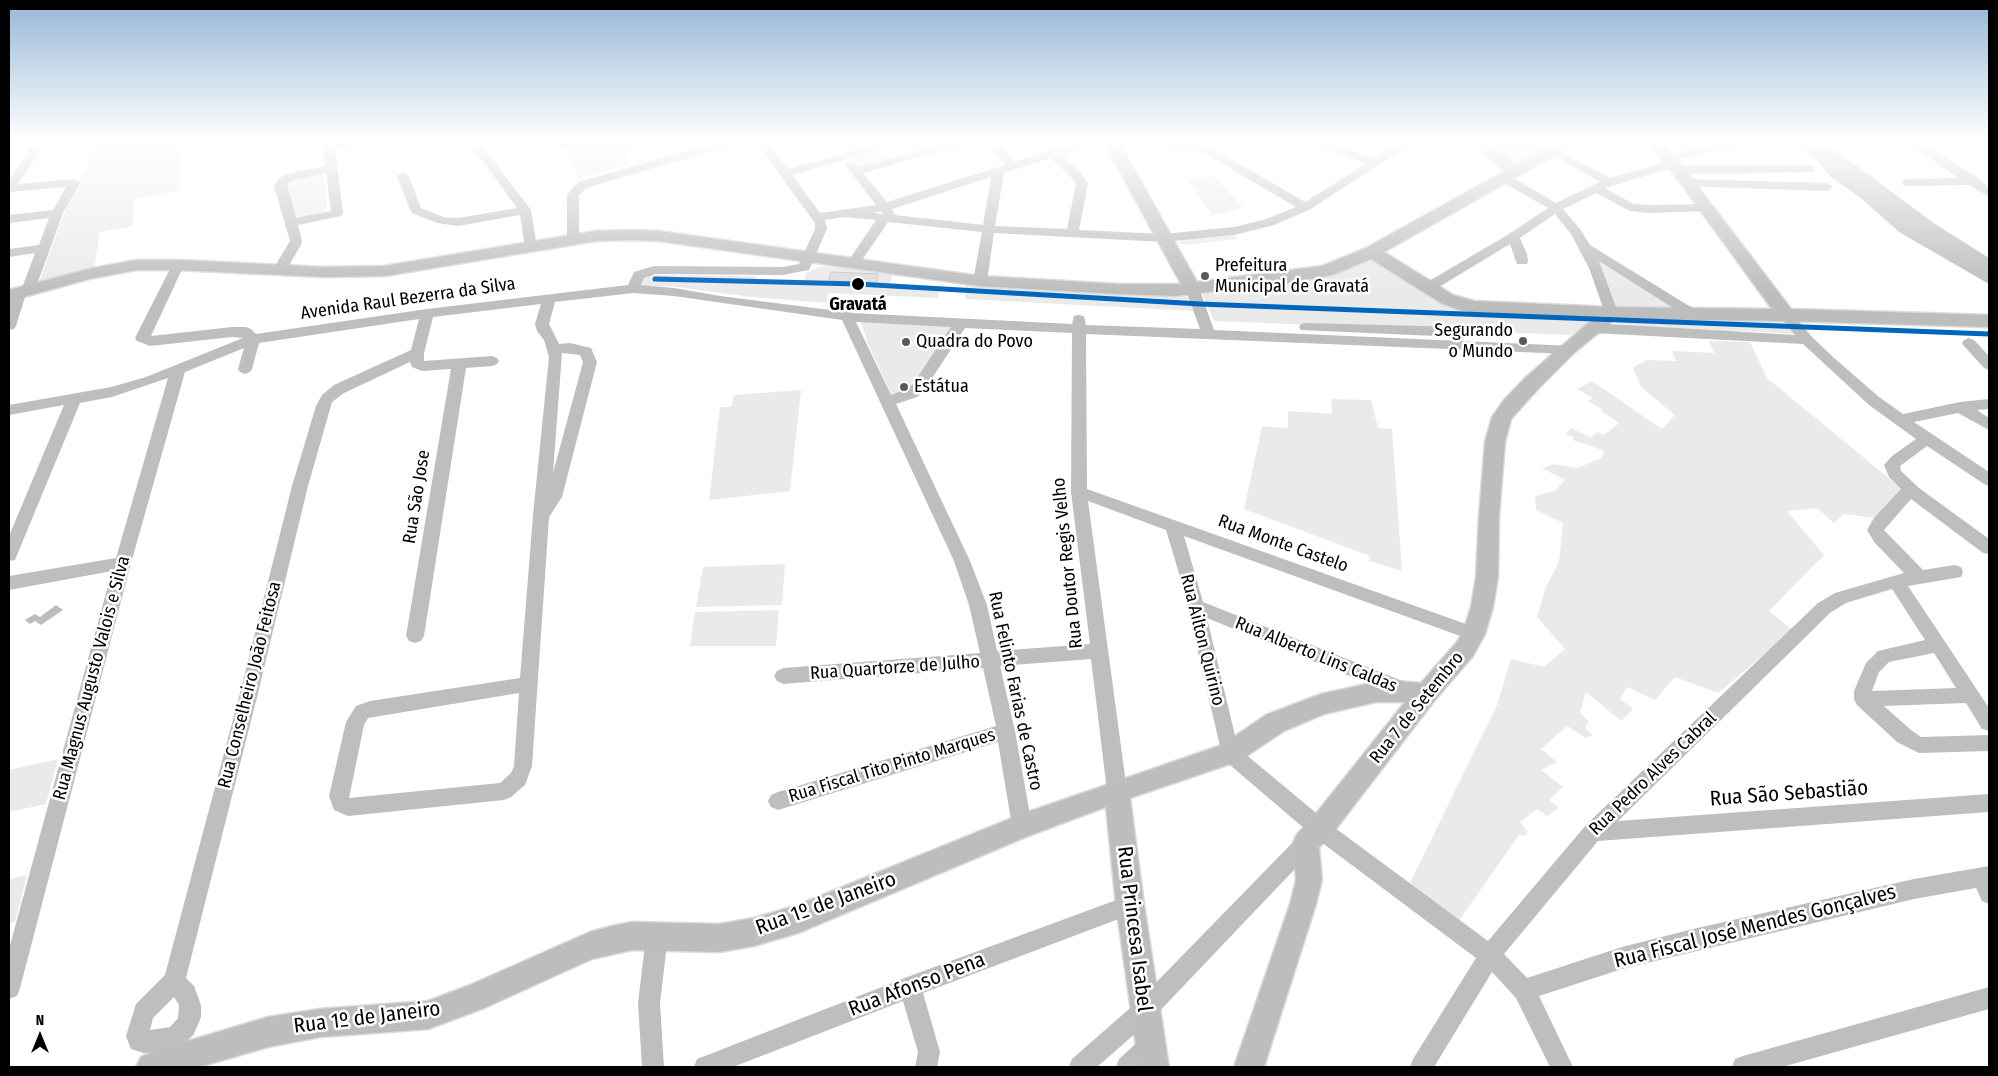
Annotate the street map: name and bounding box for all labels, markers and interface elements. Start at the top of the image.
place label: Prefeitura Municipal de Gravatá [1215,255,1369,298]
marker: Prefeitura Municipal de Gravatá [1199,270,1211,282]
street label: Avenida Raul Bezerra da Silva [299,273,517,325]
marker: Gravatá [850,276,866,292]
place label: Gravatá [829,294,887,316]
place label: Segurando o Mundo [1434,320,1513,362]
place label: Quadra do Povo [916,331,1033,353]
marker: Segurando o Mundo [1517,335,1529,347]
marker: Quadra do Povo [900,336,912,348]
place label: Estátua [914,376,969,398]
marker: Estátua [898,381,910,393]
street label: Rua São Jose [399,449,435,545]
street label: Rua Doutor Regis Velho [1048,476,1088,650]
street label: Rua Monte Castelo [1215,510,1351,578]
street label: Rua Magnus Augusto Valois e Silva [49,554,135,802]
street label: Rua Ailton Quirino [1175,572,1229,708]
street label: Rua Conselheiro João Feitosa [214,579,286,791]
street label: Rua Felinto Farias de Castro [983,590,1047,792]
street label: Rua Alberto Lins Caldas [1232,613,1400,697]
street label: Rua 7 de Setembro [1365,648,1469,768]
street label: Rua Quartorze de Julho [809,651,981,685]
street label: Rua Pedro Alves Cabral [1585,708,1721,840]
street label: Rua Fiscal Tito Pinto Marques [786,724,998,808]
street label: Rua São Sebastião [1709,776,1869,812]
street label: Rua Princesa Isabel [1111,845,1157,1013]
street label: Rua 1º de Janeiro [752,867,900,941]
street label: Rua Fiscal José Mendes Gonçalves [1611,880,1899,974]
street label: Rua Afonso Pena [845,947,989,1023]
street label: Rua 1º de Janeiro [292,997,442,1039]
north arrow [15,1011,65,1061]
text: N [36,1012,44,1029]

